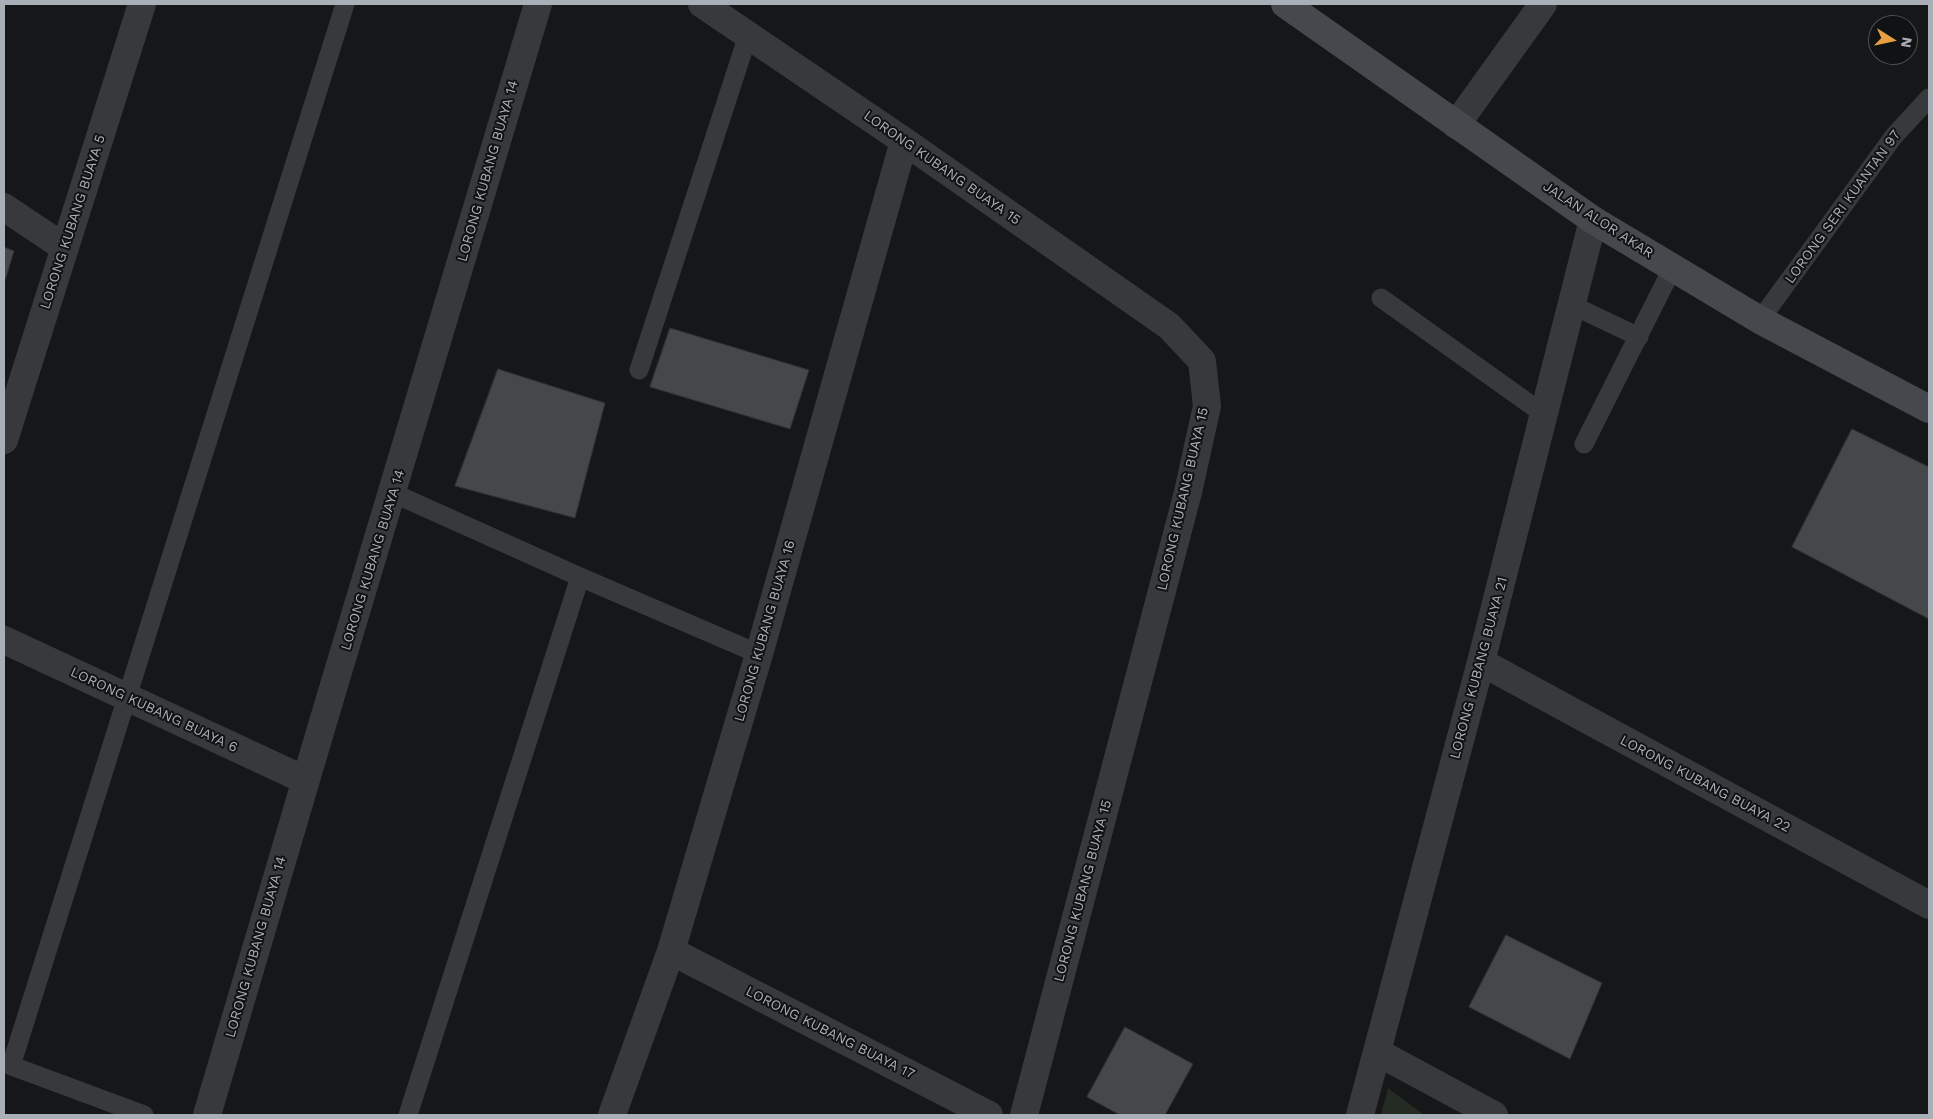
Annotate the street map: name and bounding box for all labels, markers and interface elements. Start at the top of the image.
north arrow [1868,15,1918,65]
text: N [1898,36,1916,49]
street label: LORONG KUBANG BUAYA 14 [454,78,522,264]
street label: LORONG KUBANG BUAYA 15 [860,107,1024,229]
street label: LORONG SERI KUANTAN 97 [1782,127,1904,287]
street label: LORONG KUBANG BUAYA 5 [37,133,109,311]
street label: JALAN ALOR AKAR [1540,178,1656,262]
street label: LORONG KUBANG BUAYA 15 [1154,406,1212,592]
street label: LORONG KUBANG BUAYA 14 [337,468,409,652]
street label: LORONG KUBANG BUAYA 16 [731,538,799,724]
street label: LORONG KUBANG BUAYA 21 [1447,575,1511,761]
street label: LORONG KUBANG BUAYA 6 [68,664,240,756]
street label: LORONG KUBANG BUAYA 22 [1617,732,1793,836]
street label: LORONG KUBANG BUAYA 15 [1051,798,1115,984]
street label: LORONG KUBANG BUAYA 14 [222,854,290,1040]
street label: LORONG KUBANG BUAYA 17 [743,983,917,1083]

